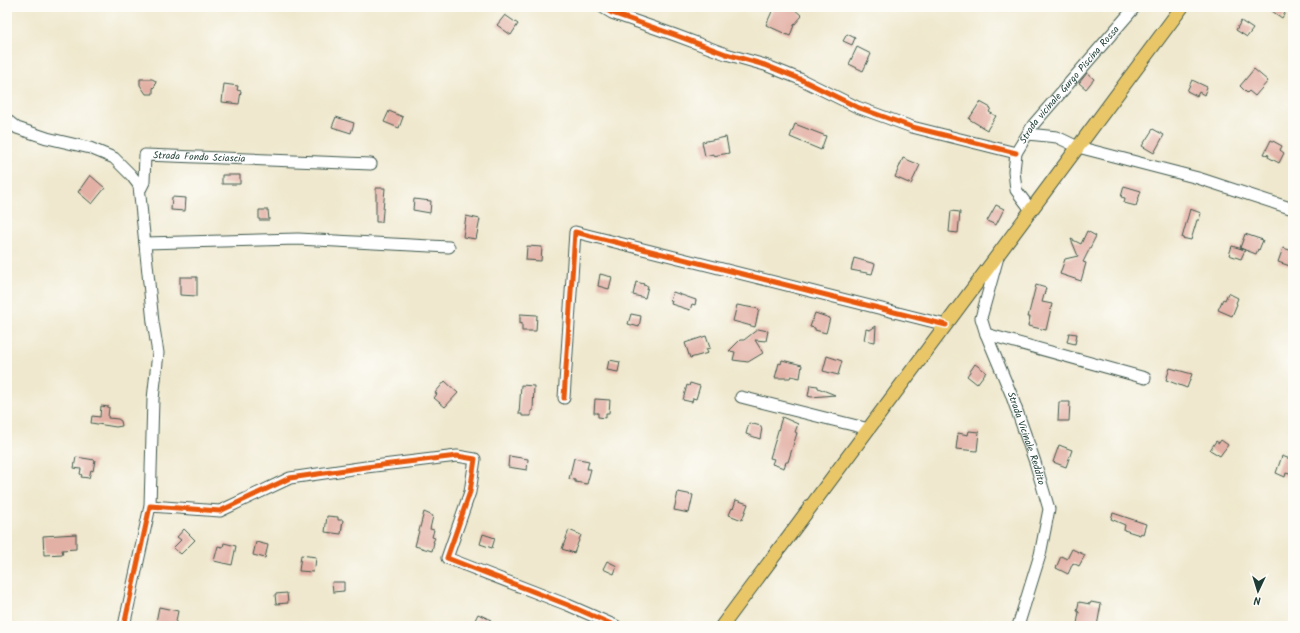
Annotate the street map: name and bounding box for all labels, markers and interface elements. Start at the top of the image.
street label: Strada vicinale Gurgo Piscina Rossa [1015,22,1123,147]
street label: Strada Fondo Sciascia [153,147,246,167]
street label: Strada Vicinale Reddito [1003,390,1050,487]
north arrow [1238,571,1278,611]
text: N [1253,591,1261,609]

